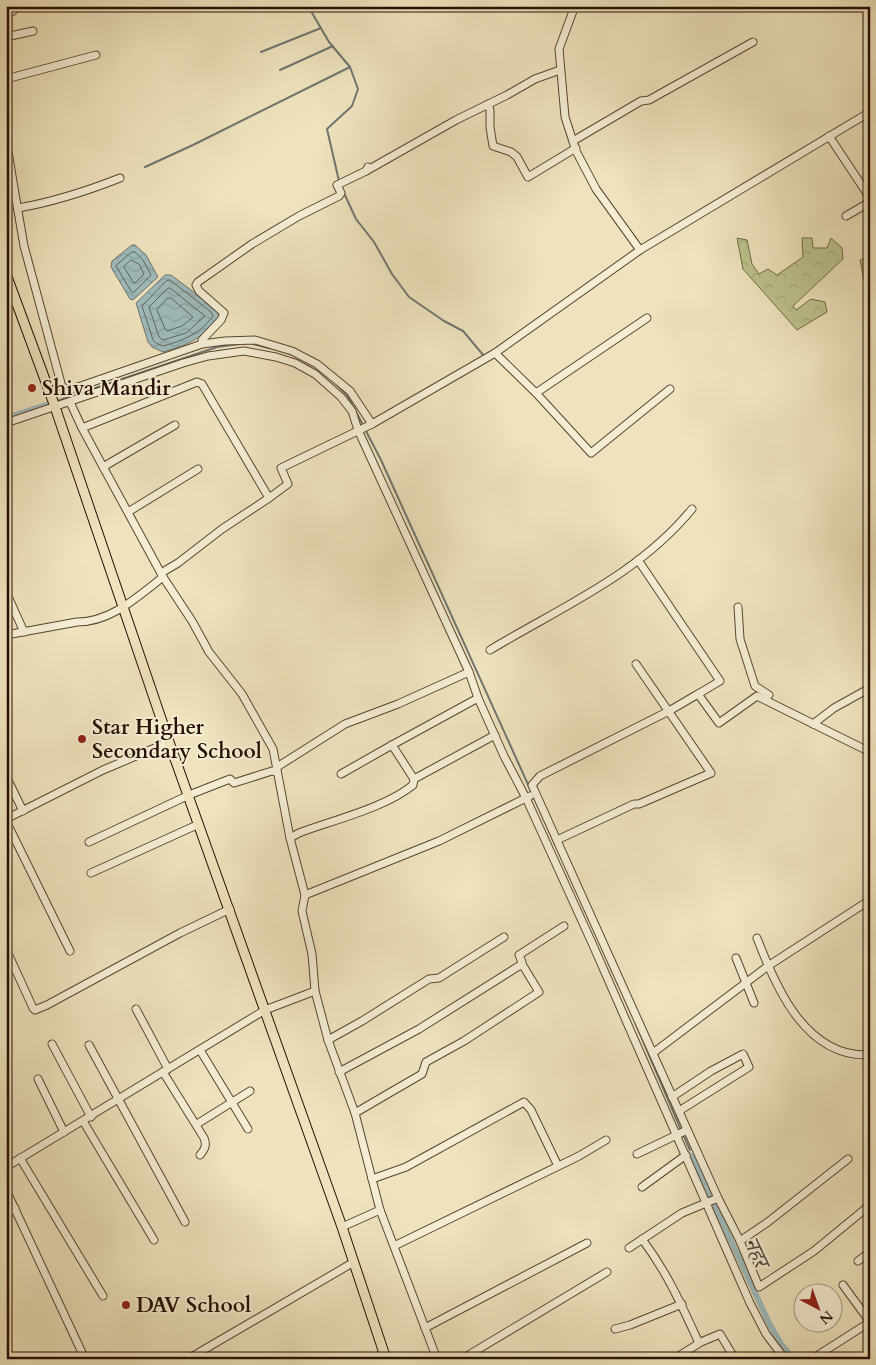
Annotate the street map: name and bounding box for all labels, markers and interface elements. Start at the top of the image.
place label: Shiva Mandir [42,374,171,403]
marker: Shiva Mandir [26,382,38,394]
place label: Star Higher Secondary School [92,713,262,766]
marker: Star Higher Secondary School [76,733,88,745]
water label: नहर [736,1232,778,1276]
north arrow [794,1282,844,1332]
place label: DAV School [136,1291,251,1320]
marker: DAV School [120,1299,132,1311]
text: N [815,1306,837,1329]

